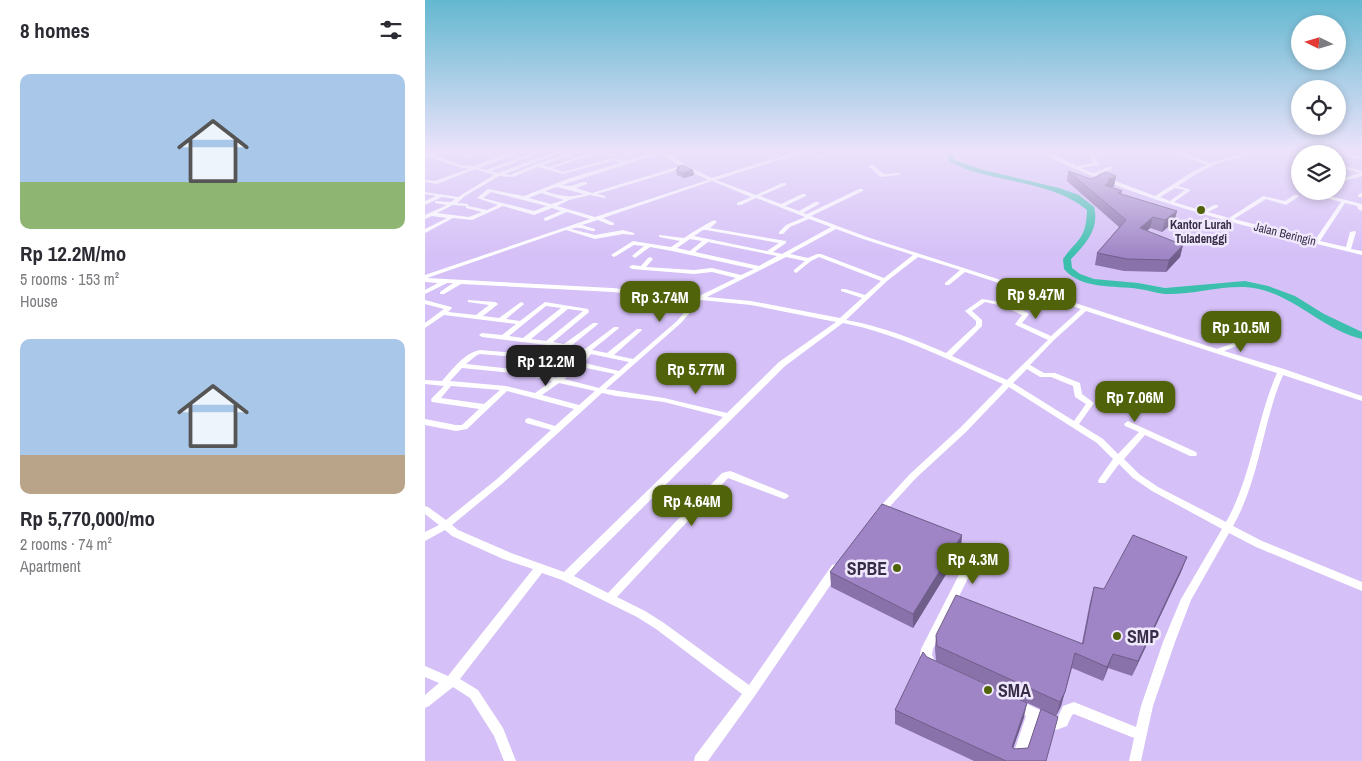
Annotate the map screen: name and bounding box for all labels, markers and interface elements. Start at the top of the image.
north arrow [1291,15,1346,70]
map controls [1291,15,1346,200]
text: 8 homes [20,16,90,45]
icon: filters [377,16,405,44]
button: locate [1291,80,1346,135]
icon: home [168,106,258,196]
button: layers [1291,145,1346,200]
marker: Kantor Lurah Tuladenggi [1195,204,1207,216]
place label: Kantor Lurah Tuladenggi [1170,217,1232,247]
street label: Jalan Beringin [1252,219,1318,249]
text: Rp 12.2M/mo [20,239,126,268]
text: 5 rooms · 153 m² [20,268,119,290]
pin: Rp 9.47M [984,278,1088,320]
pin: Rp 3.74M [608,280,712,323]
text: Rp 9.47M [1007,283,1065,305]
text: Rp 3.74M [631,286,689,308]
text: House [20,290,58,312]
pin: Rp 10.5M [1189,310,1293,353]
text: Rp 10.5M [1212,316,1270,338]
pin: Rp 12.2M [494,344,598,387]
text: Rp 12.2M [517,350,575,372]
pin: Rp 5.77M [644,352,748,395]
text: Rp 5.77M [667,358,725,380]
icon: home [168,371,258,461]
pin: Rp 7.06M [1083,380,1187,423]
text: Rp 7.06M [1106,386,1164,408]
pin: Rp 4.64M [640,484,744,527]
text: Rp 4.64M [663,490,721,512]
text: Rp 5,770,000/mo [20,504,155,533]
text: 2 rooms · 74 m² [20,533,112,555]
pin: Rp 4.3M [927,542,1019,585]
text: Rp 4.3M [948,548,998,570]
text: Apartment [20,555,81,577]
place label: SPBE [847,556,887,581]
marker: SPBE [891,562,903,574]
place label: SMP [1127,624,1159,649]
marker: SMP [1111,630,1123,642]
place label: SMA [998,678,1031,703]
marker: SMA [982,684,994,696]

